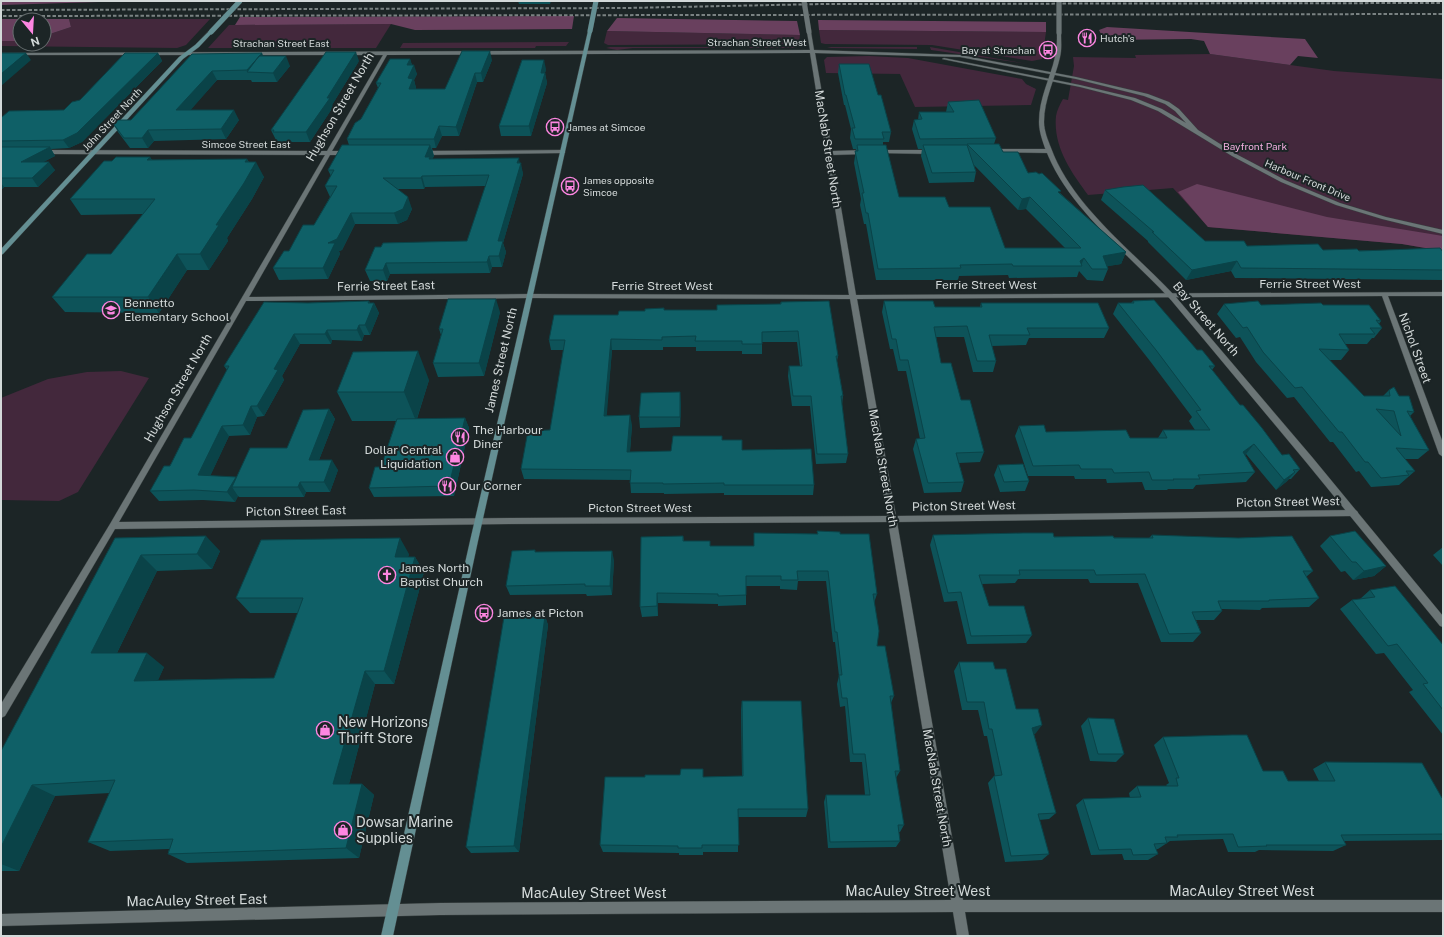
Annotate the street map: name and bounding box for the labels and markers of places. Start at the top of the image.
restaurant icon: Hutch's [1077,28,1097,48]
place label: Hutch's [1100,32,1135,44]
bus stop icon: Bay at Strachan [1038,40,1058,60]
place label: Bay at Strachan [961,44,1035,56]
bus stop icon: James at Simcoe [545,117,565,137]
place label: James at Simcoe [568,121,646,133]
place label: James opposite Simcoe [583,174,655,198]
bus stop icon: James opposite Simcoe [560,176,580,196]
place label: Bennetto Elementary School [124,296,230,324]
school or university icon: Bennetto Elementary School [101,300,121,320]
place label: The Harbour Diner [473,423,543,451]
restaurant icon: The Harbour Diner [450,427,470,447]
place label: Dollar Central Liquidation [364,443,442,471]
shop icon: Dollar Central Liquidation [445,447,465,467]
restaurant icon: Our Corner [437,476,457,496]
place label: Our Corner [460,479,522,493]
place label: James North Baptist Church [400,561,483,589]
church icon: James North Baptist Church [377,565,397,585]
bus stop icon: James at Picton [474,603,494,623]
place label: James at Picton [497,606,583,620]
place label: New Horizons Thrift Store [338,714,428,746]
shop icon: New Horizons Thrift Store [315,720,335,740]
place label: Dowsar Marine Supplies [356,814,453,846]
shop icon: Dowsar Marine Supplies [333,820,353,840]

